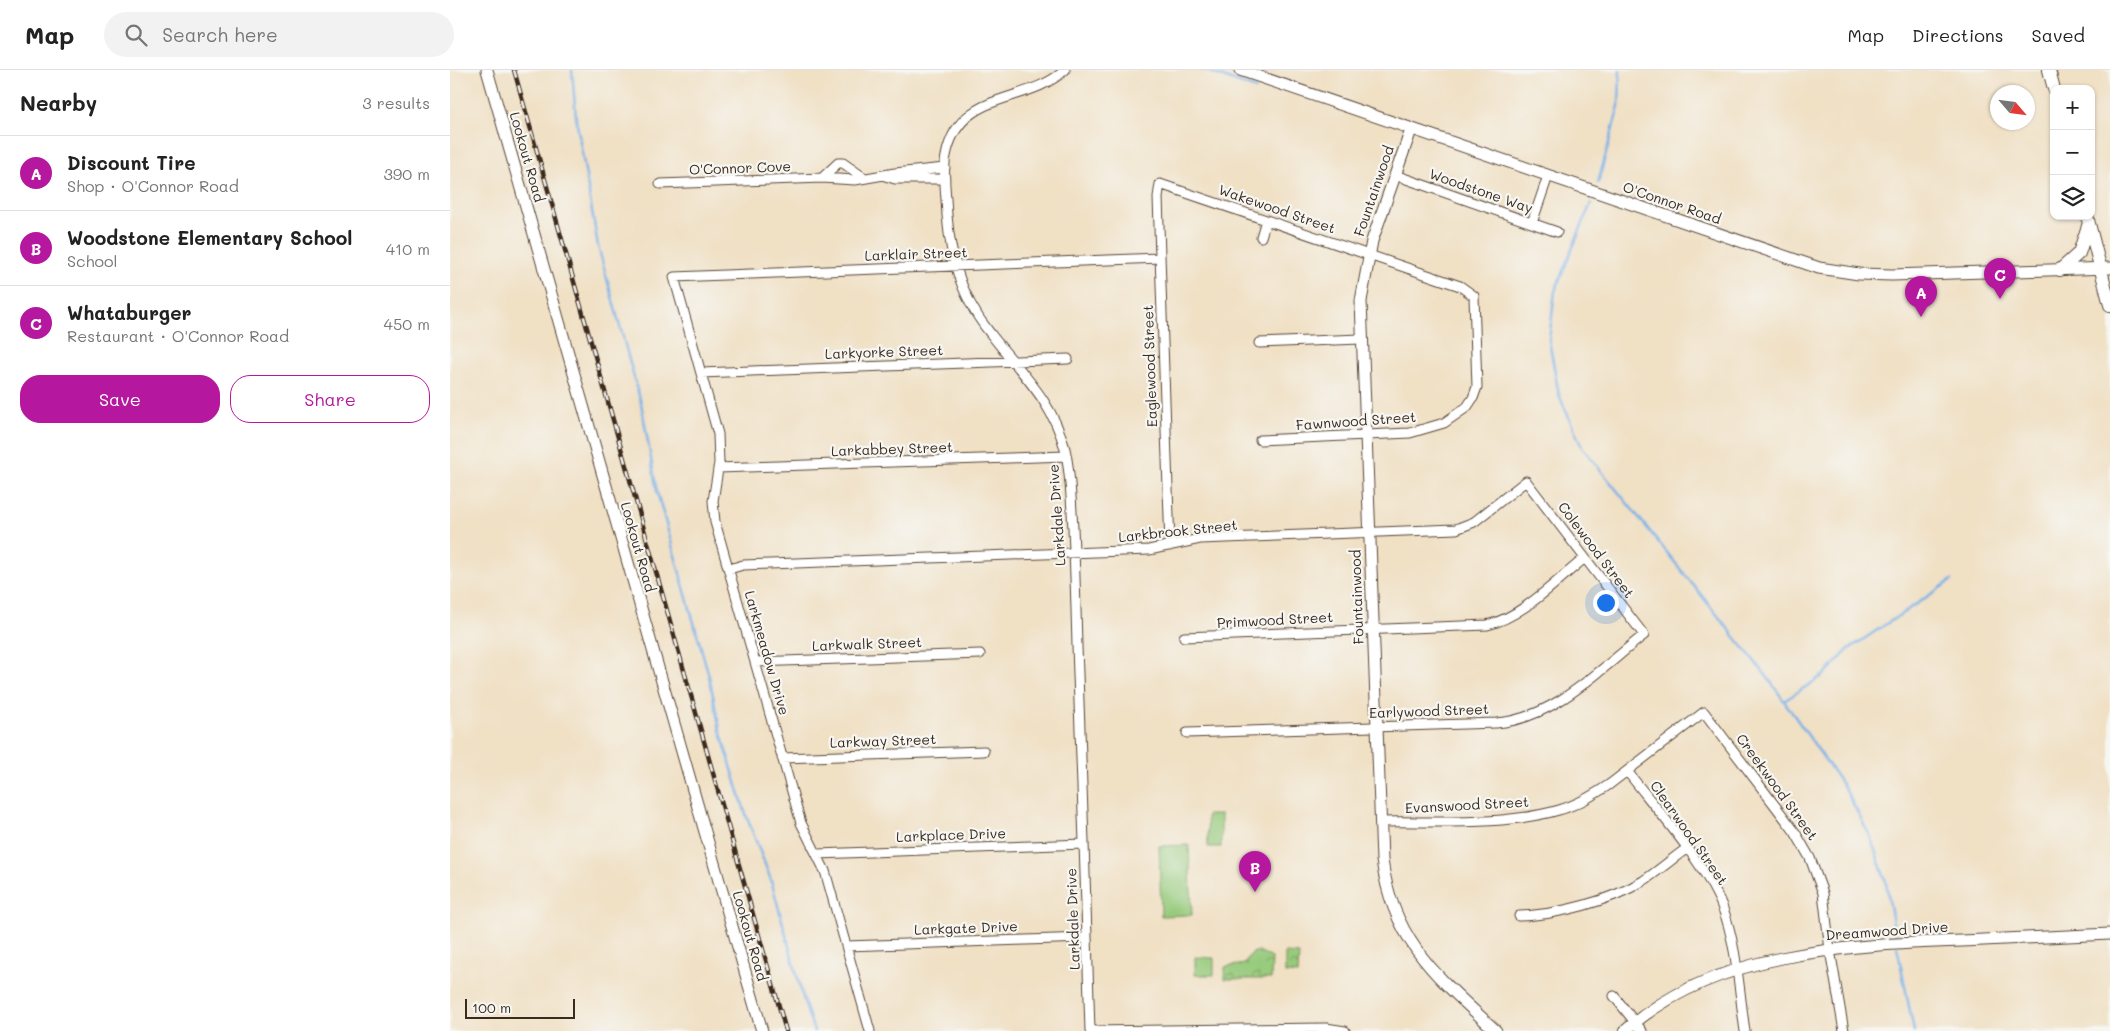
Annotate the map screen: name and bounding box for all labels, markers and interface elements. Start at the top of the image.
search box [104,12,454,57]
text: Map [25,19,74,50]
icon: search [122,21,150,49]
text: Search here [162,22,278,47]
text: Map [1847,23,1884,47]
text: Directions [1912,23,2004,47]
text: Saved [2032,23,2085,47]
north arrow [1990,85,2035,130]
map controls [2050,85,2095,220]
button: + [2050,85,2095,130]
text: Nearby [20,89,97,116]
text: 3 results [362,92,430,113]
street label: Lookout Road [506,110,549,204]
button: − [2050,130,2095,175]
street label: Fountainwood [1349,143,1398,239]
text: Discount Tire [67,150,195,175]
street label: O'Connor Cove [689,156,791,179]
text: A [30,163,42,184]
text: 390 m [383,163,430,184]
street label: Woodstone Way [1427,164,1535,217]
text: Shop · O'Connor Road [67,175,239,196]
button: layers [2050,175,2095,220]
street label: O'Connor Road [1621,177,1724,228]
street label: Wakewood Street [1216,180,1338,237]
text: Woodstone Elementary School [67,225,352,250]
text: B [31,238,41,259]
text: 410 m [386,238,430,259]
street label: Larklair Street [864,242,968,265]
text: School [67,250,117,271]
pin: C [1984,258,2016,299]
pin: A [1905,276,1937,317]
text: Whataburger [67,300,191,325]
street label: Eaglewood Street [1138,305,1161,428]
text: C [30,313,42,334]
text: 450 m [384,313,430,334]
text: Restaurant · O'Connor Road [67,325,289,346]
street label: Larkyorke Street [825,340,943,363]
button: Save [20,375,220,423]
button: Share [230,375,430,423]
street label: Fawnwood Street [1295,407,1417,434]
street label: Larkabbey Street [831,437,953,460]
street label: Larkdale Drive [1043,464,1070,566]
street label: Colewood Street [1554,498,1639,602]
street label: Lookout Road [617,500,660,594]
street label: Larkbrook Street [1117,515,1238,546]
street label: Fountainwood [1345,549,1368,645]
street label: Larkmeadow Drive [741,588,794,717]
your location [1593,590,1619,616]
street label: Primwood Street [1216,607,1334,632]
street label: Larkwalk Street [812,632,922,655]
street label: Earlywood Street [1369,699,1489,722]
street label: Larkway Street [829,729,937,752]
street label: Creekwood Street [1732,730,1822,844]
street label: Clearwood Street [1646,777,1733,889]
street label: Evanswood Street [1405,792,1529,817]
street label: Larkplace Drive [896,823,1006,846]
pin: B [1239,851,1271,892]
street label: Larkdale Drive [1061,868,1084,970]
street label: Lookout Road [729,889,772,983]
street label: Larkgate Drive [914,916,1018,939]
street label: Dreamwood Drive [1825,917,1949,944]
scale bar [465,996,575,1019]
text: 100 m [472,998,511,1017]

